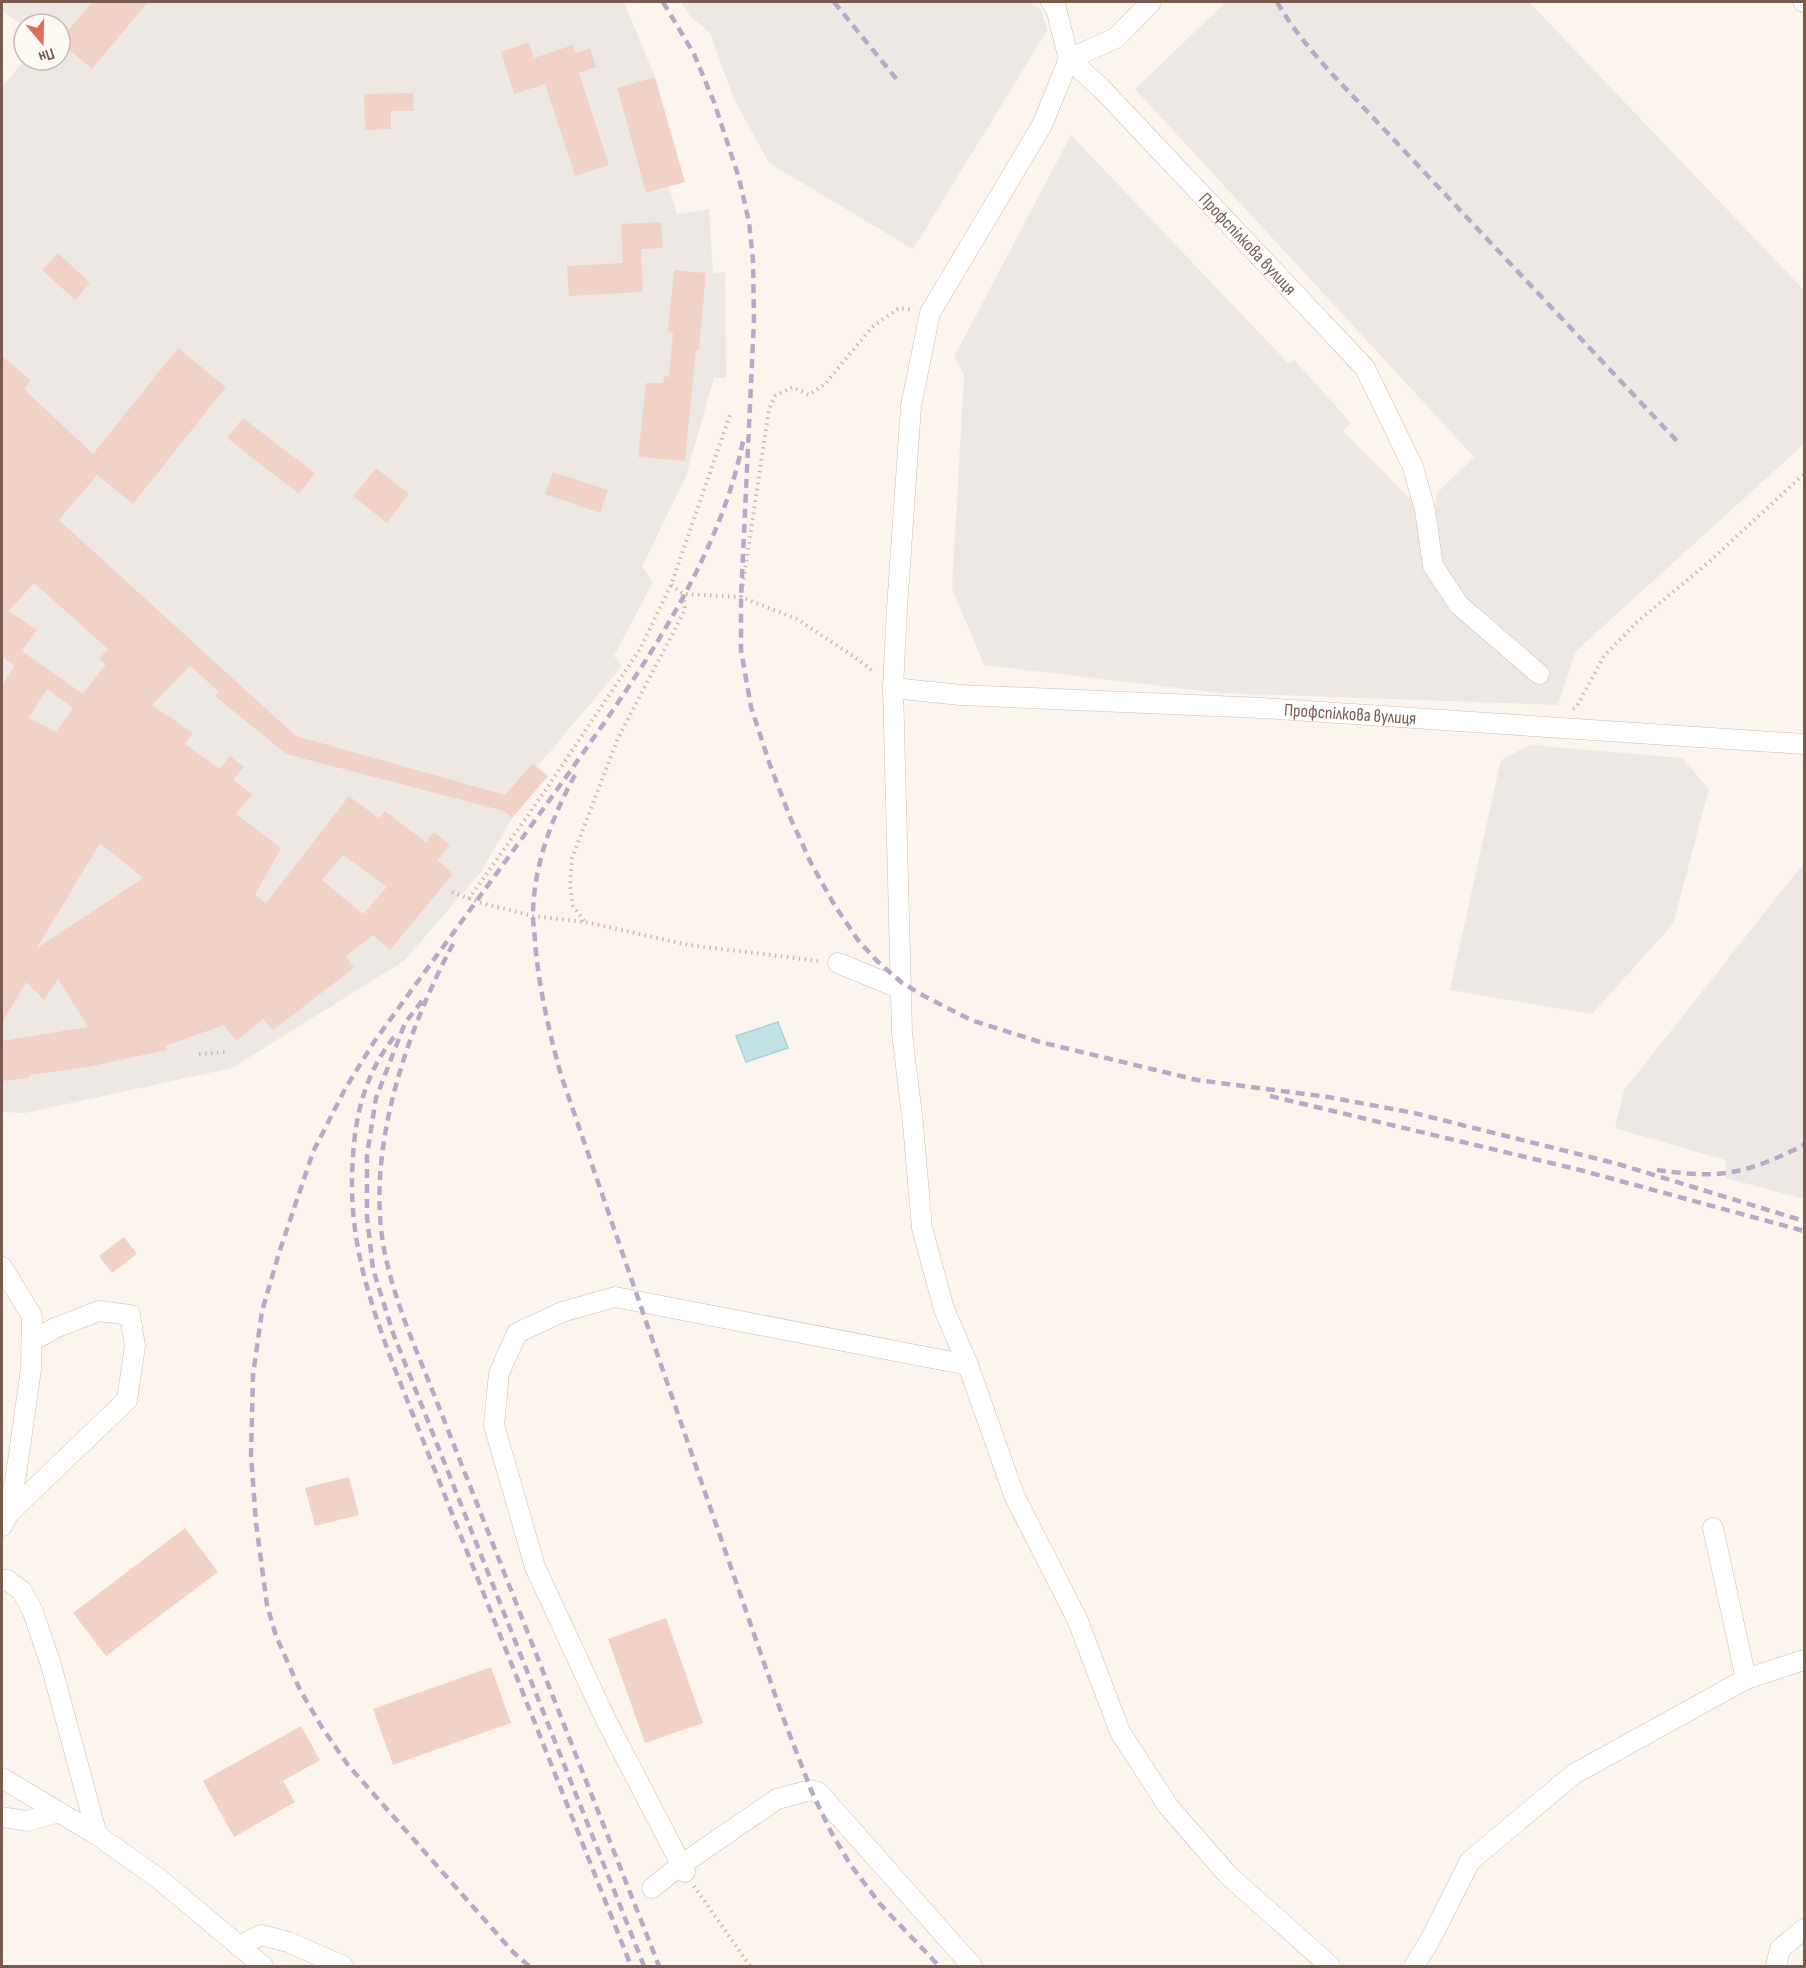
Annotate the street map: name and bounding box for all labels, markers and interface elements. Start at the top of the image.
north arrow [12,12,72,72]
text: Пн [36,43,57,66]
street label: Профспілкова вулиця [1194,189,1301,299]
street label: Профспілкова вулиця [1283,699,1417,729]

